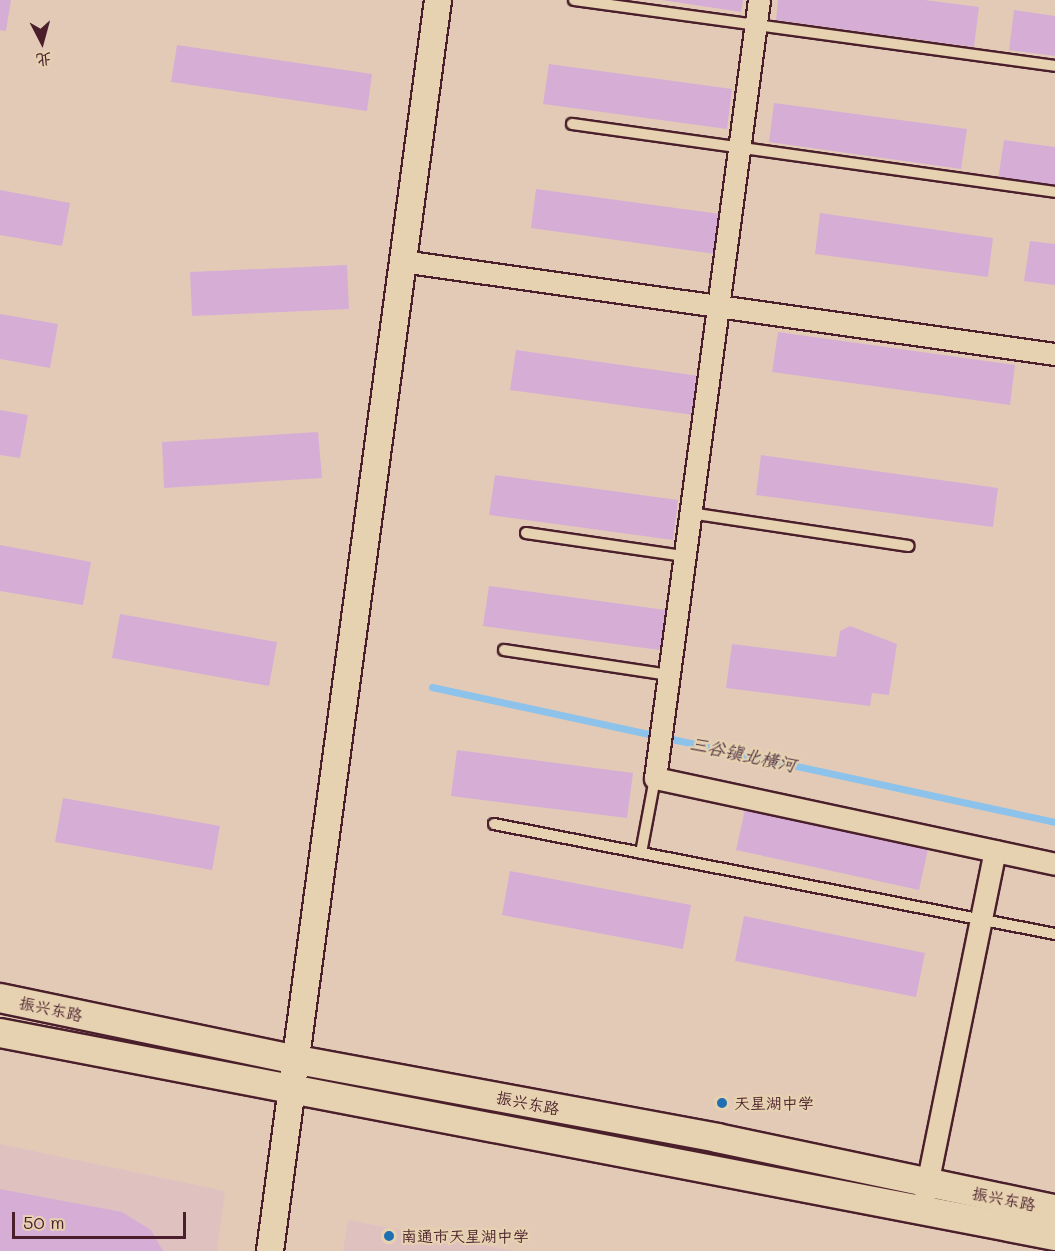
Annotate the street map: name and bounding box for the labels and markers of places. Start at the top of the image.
place label: 天星湖中学 [734,1093,814,1113]
marker: 天星湖中学 [715,1096,729,1110]
place label: 南通市天星湖中学 [401,1226,529,1246]
marker: 南通市天星湖中学 [382,1229,396,1243]

